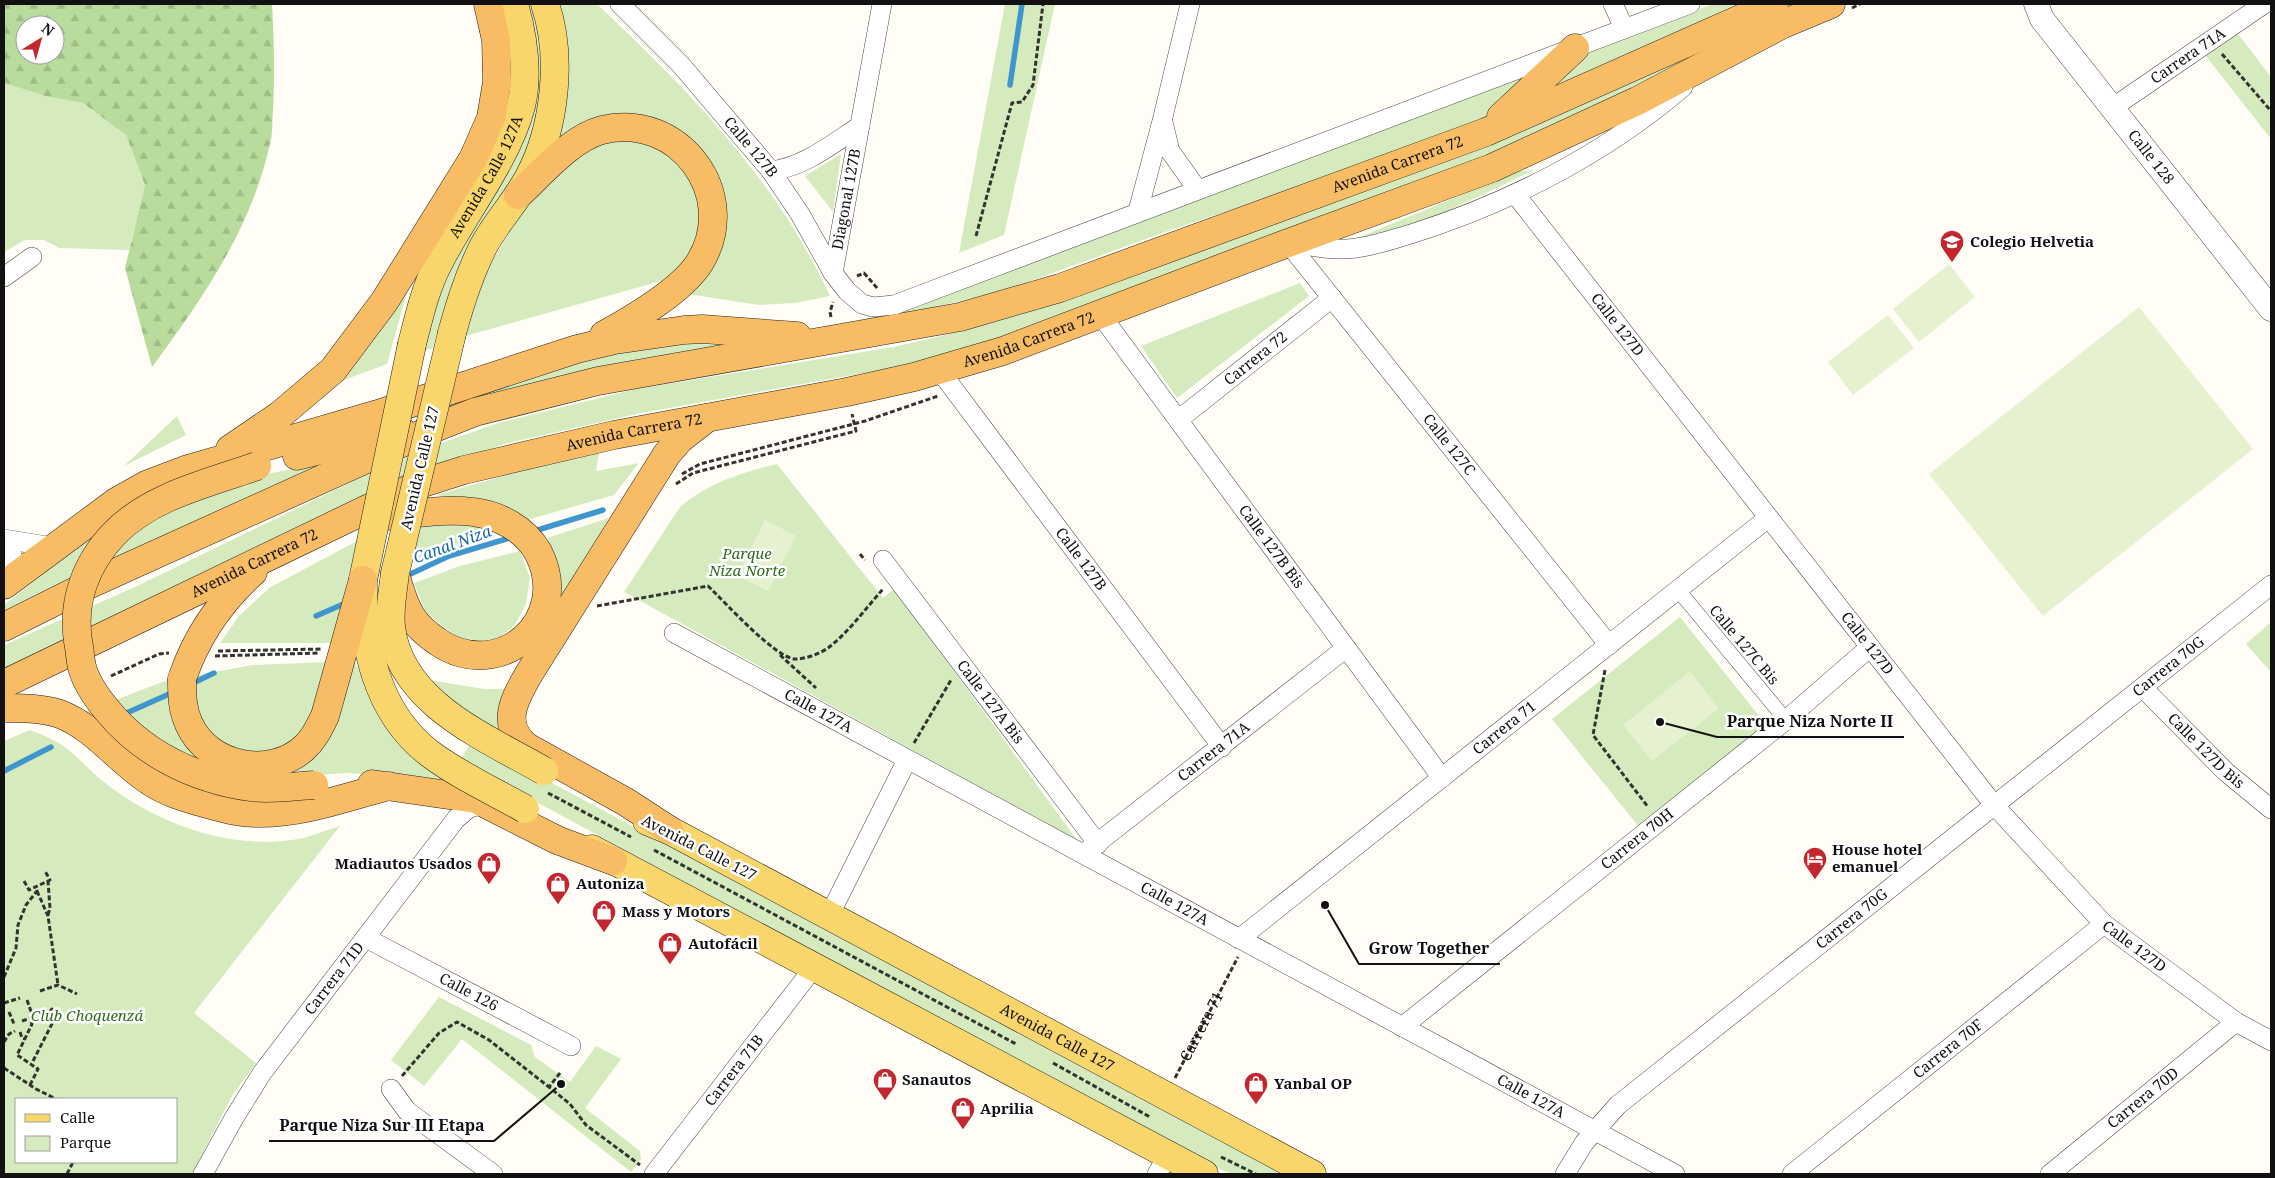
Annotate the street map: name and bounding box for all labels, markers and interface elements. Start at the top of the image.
north arrow [15,15,65,65]
text: N [38,18,58,40]
street label: Carrera 71A [2146,22,2229,88]
street label: Avenida Calle 127A [444,112,527,241]
street label: Calle 127B [720,112,783,181]
street label: Calle 128 [2124,125,2179,188]
street label: Avenida Carrera 72 [1329,130,1466,197]
street label: Diagonal 127B [826,147,864,251]
school or university icon: Colegio Helvetia [1939,229,1965,263]
place label: Colegio Helvetia [1970,231,2094,251]
street label: Calle 127D [1587,288,1649,360]
street label: Avenida Carrera 72 [960,306,1097,371]
street label: Carrera 72 [1219,326,1291,389]
street label: Avenida Calle 127 [395,404,443,532]
street label: Avenida Carrera 72 [564,408,703,455]
street label: Calle 127C [1419,409,1480,479]
street label: Calle 127B Bis [1235,500,1310,592]
water label: Canal Niza [410,519,495,568]
street label: Avenida Carrera 72 [187,523,321,601]
street label: Calle 127B [1052,523,1112,594]
park label: Parque Niza Norte [708,543,786,580]
street label: Calle 127C Bis [1705,600,1784,689]
street label: Calle 127D [1837,607,1899,679]
street label: Carrera 70G [2128,631,2208,701]
street label: Calle 127A Bis [953,655,1030,747]
street label: Calle 127A [781,684,857,737]
street label: Carrera 71 [1468,696,1539,759]
callout: Parque Niza Norte II [1717,706,1904,737]
street label: Calle 127D Bis [2164,708,2249,792]
text: Parque Niza Norte II [1727,710,1893,732]
street label: Carrera 71A [1173,716,1254,785]
street label: Carrera 70H [1596,803,1677,873]
street label: Avenida Calle 127 [639,809,760,885]
place label: House hotel emanuel [1832,839,1923,876]
hotel icon: House hotel emanuel [1802,846,1828,880]
shop icon: Madiautos Usados [476,851,502,885]
place label: Madiautos Usados [335,853,472,873]
shop icon: Autoniza [545,871,571,905]
place label: Autoniza [576,873,645,893]
street label: Calle 127A [1137,876,1213,929]
street label: Carrera 70G [1811,883,1891,953]
shop icon: Mass y Motors [591,899,617,933]
place label: Mass y Motors [622,901,730,921]
street label: Calle 127D [2099,915,2171,976]
shop icon: Autofácil [657,931,683,965]
place label: Autofácil [688,933,759,953]
callout: Grow Together [1359,933,1500,964]
street label: Carrera 71D [299,937,368,1018]
text: Grow Together [1369,937,1490,959]
street label: Calle 126 [436,967,502,1015]
street label: Carrera 71 [1175,988,1227,1064]
street label: Avenida Calle 127 [997,998,1118,1075]
park label: Club Choquenzá [31,1005,144,1025]
street label: Carrera 70F [1908,1014,1987,1082]
street label: Carrera 71B [699,1030,767,1110]
street label: Carrera 70D [2102,1062,2182,1132]
shop icon: Sanautos [872,1067,898,1101]
place label: Sanautos [902,1069,971,1089]
street label: Calle 127A [1494,1069,1569,1122]
shop icon: Yanbal OP [1243,1071,1269,1105]
place label: Yanbal OP [1274,1073,1352,1093]
shop icon: Aprilia [950,1096,976,1130]
legend [15,1098,178,1163]
place label: Aprilia [980,1098,1034,1118]
text: Calle [60,1107,95,1127]
callout: Parque Niza Sur III Etapa [269,1110,494,1141]
text: Parque Niza Sur III Etapa [279,1114,485,1136]
text: Parque [60,1132,111,1152]

